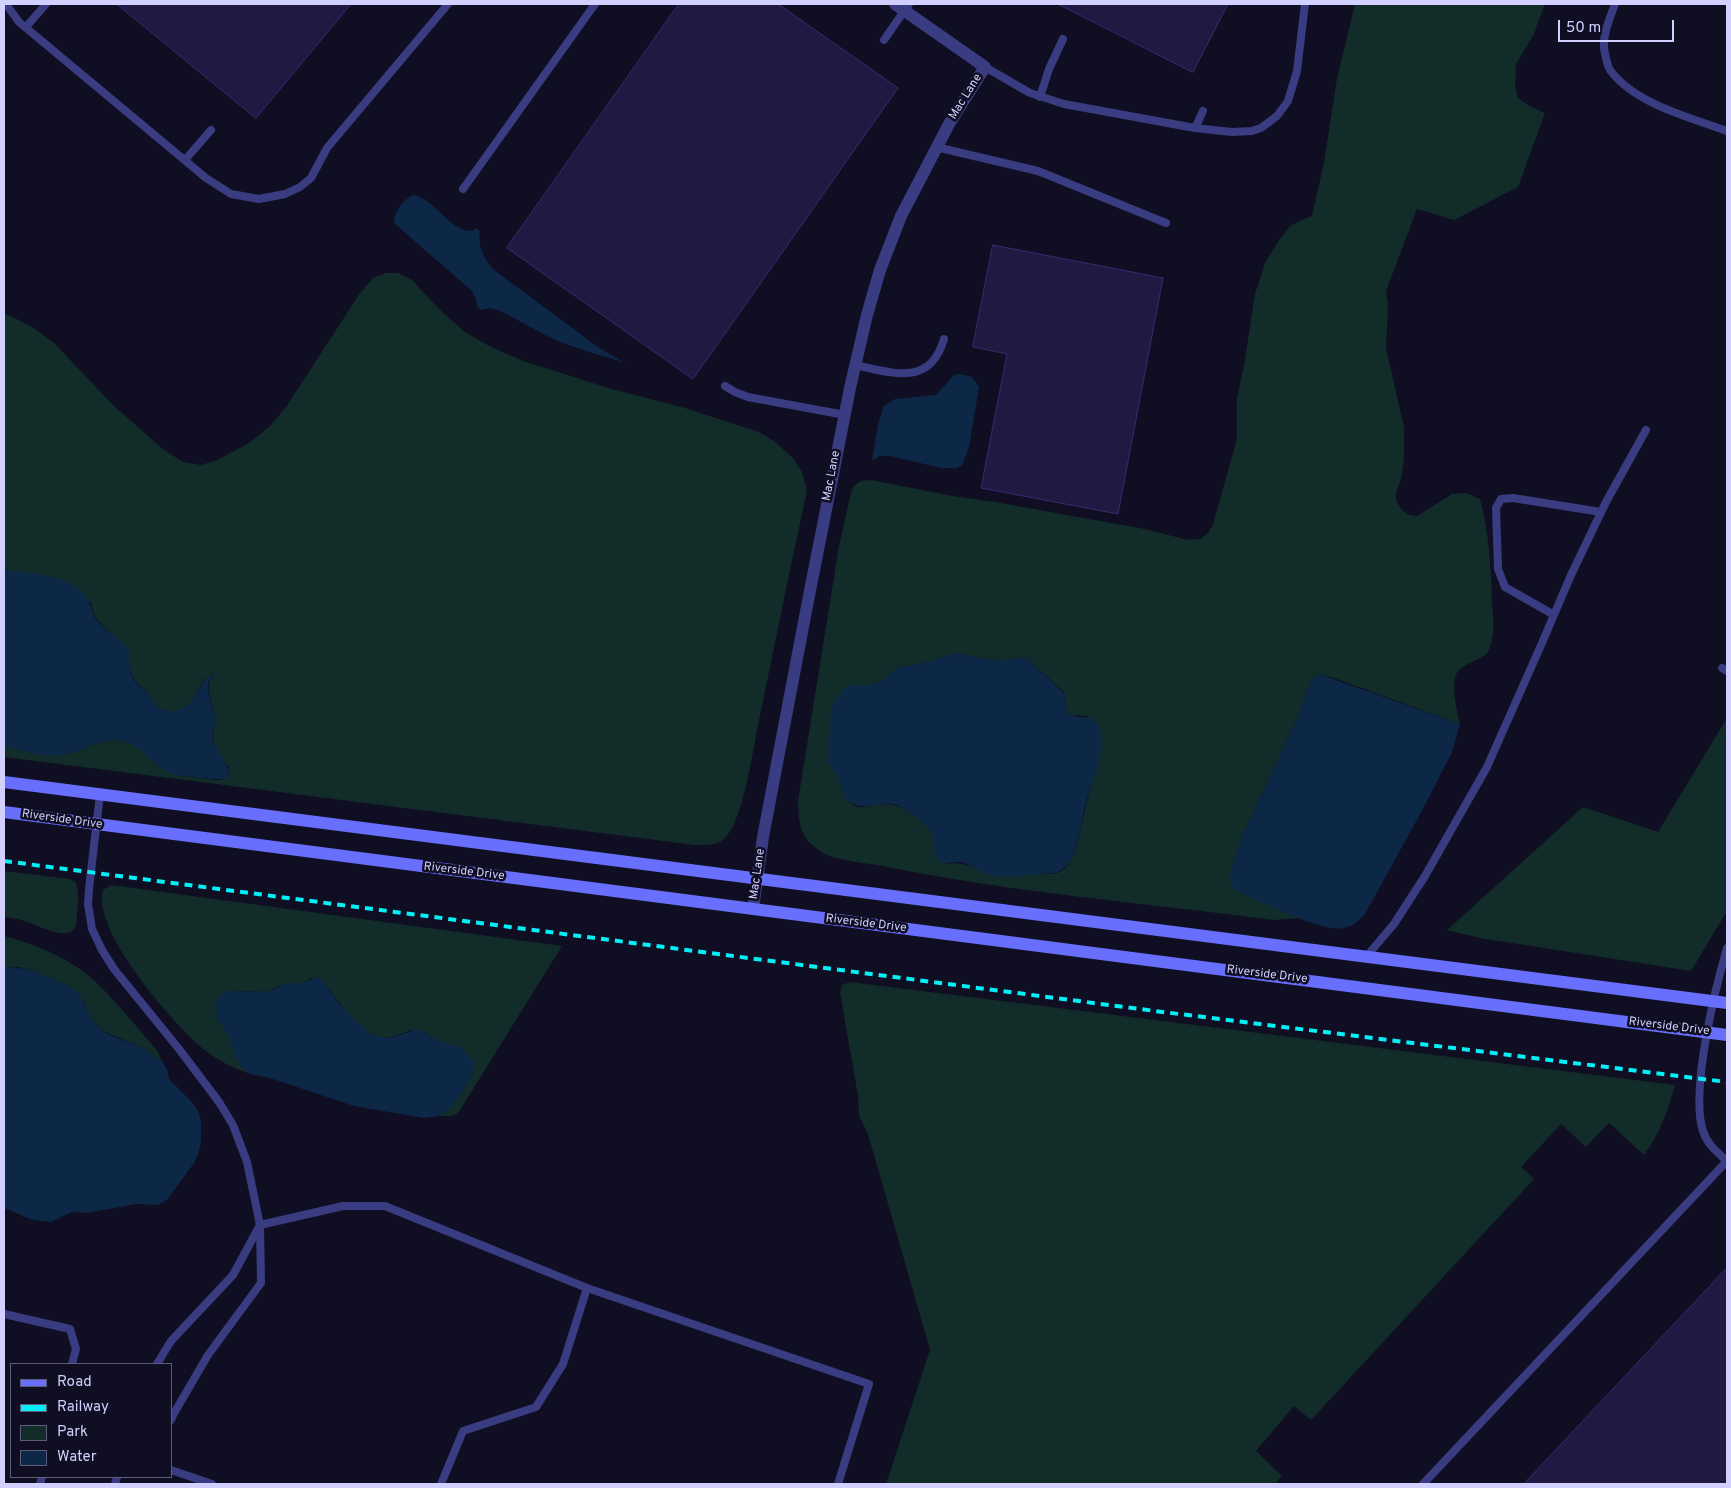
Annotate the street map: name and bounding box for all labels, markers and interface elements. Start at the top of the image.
scale bar [1561,10,1677,42]
text: 50 m [1566,19,1601,38]
street label: Mac Lane [946,71,986,123]
street label: Mac Lane [820,450,844,502]
street label: Riverside Drive [21,807,103,833]
street label: Mac Lane [747,848,769,900]
street label: Riverside Drive [423,860,505,884]
street label: Riverside Drive [825,912,907,936]
street label: Riverside Drive [1226,963,1308,987]
street label: Riverside Drive [1628,1015,1710,1039]
legend [10,1363,172,1478]
text: Road [57,1373,92,1392]
text: Railway [57,1398,109,1417]
text: Park [57,1423,88,1442]
text: Water [57,1448,96,1467]

